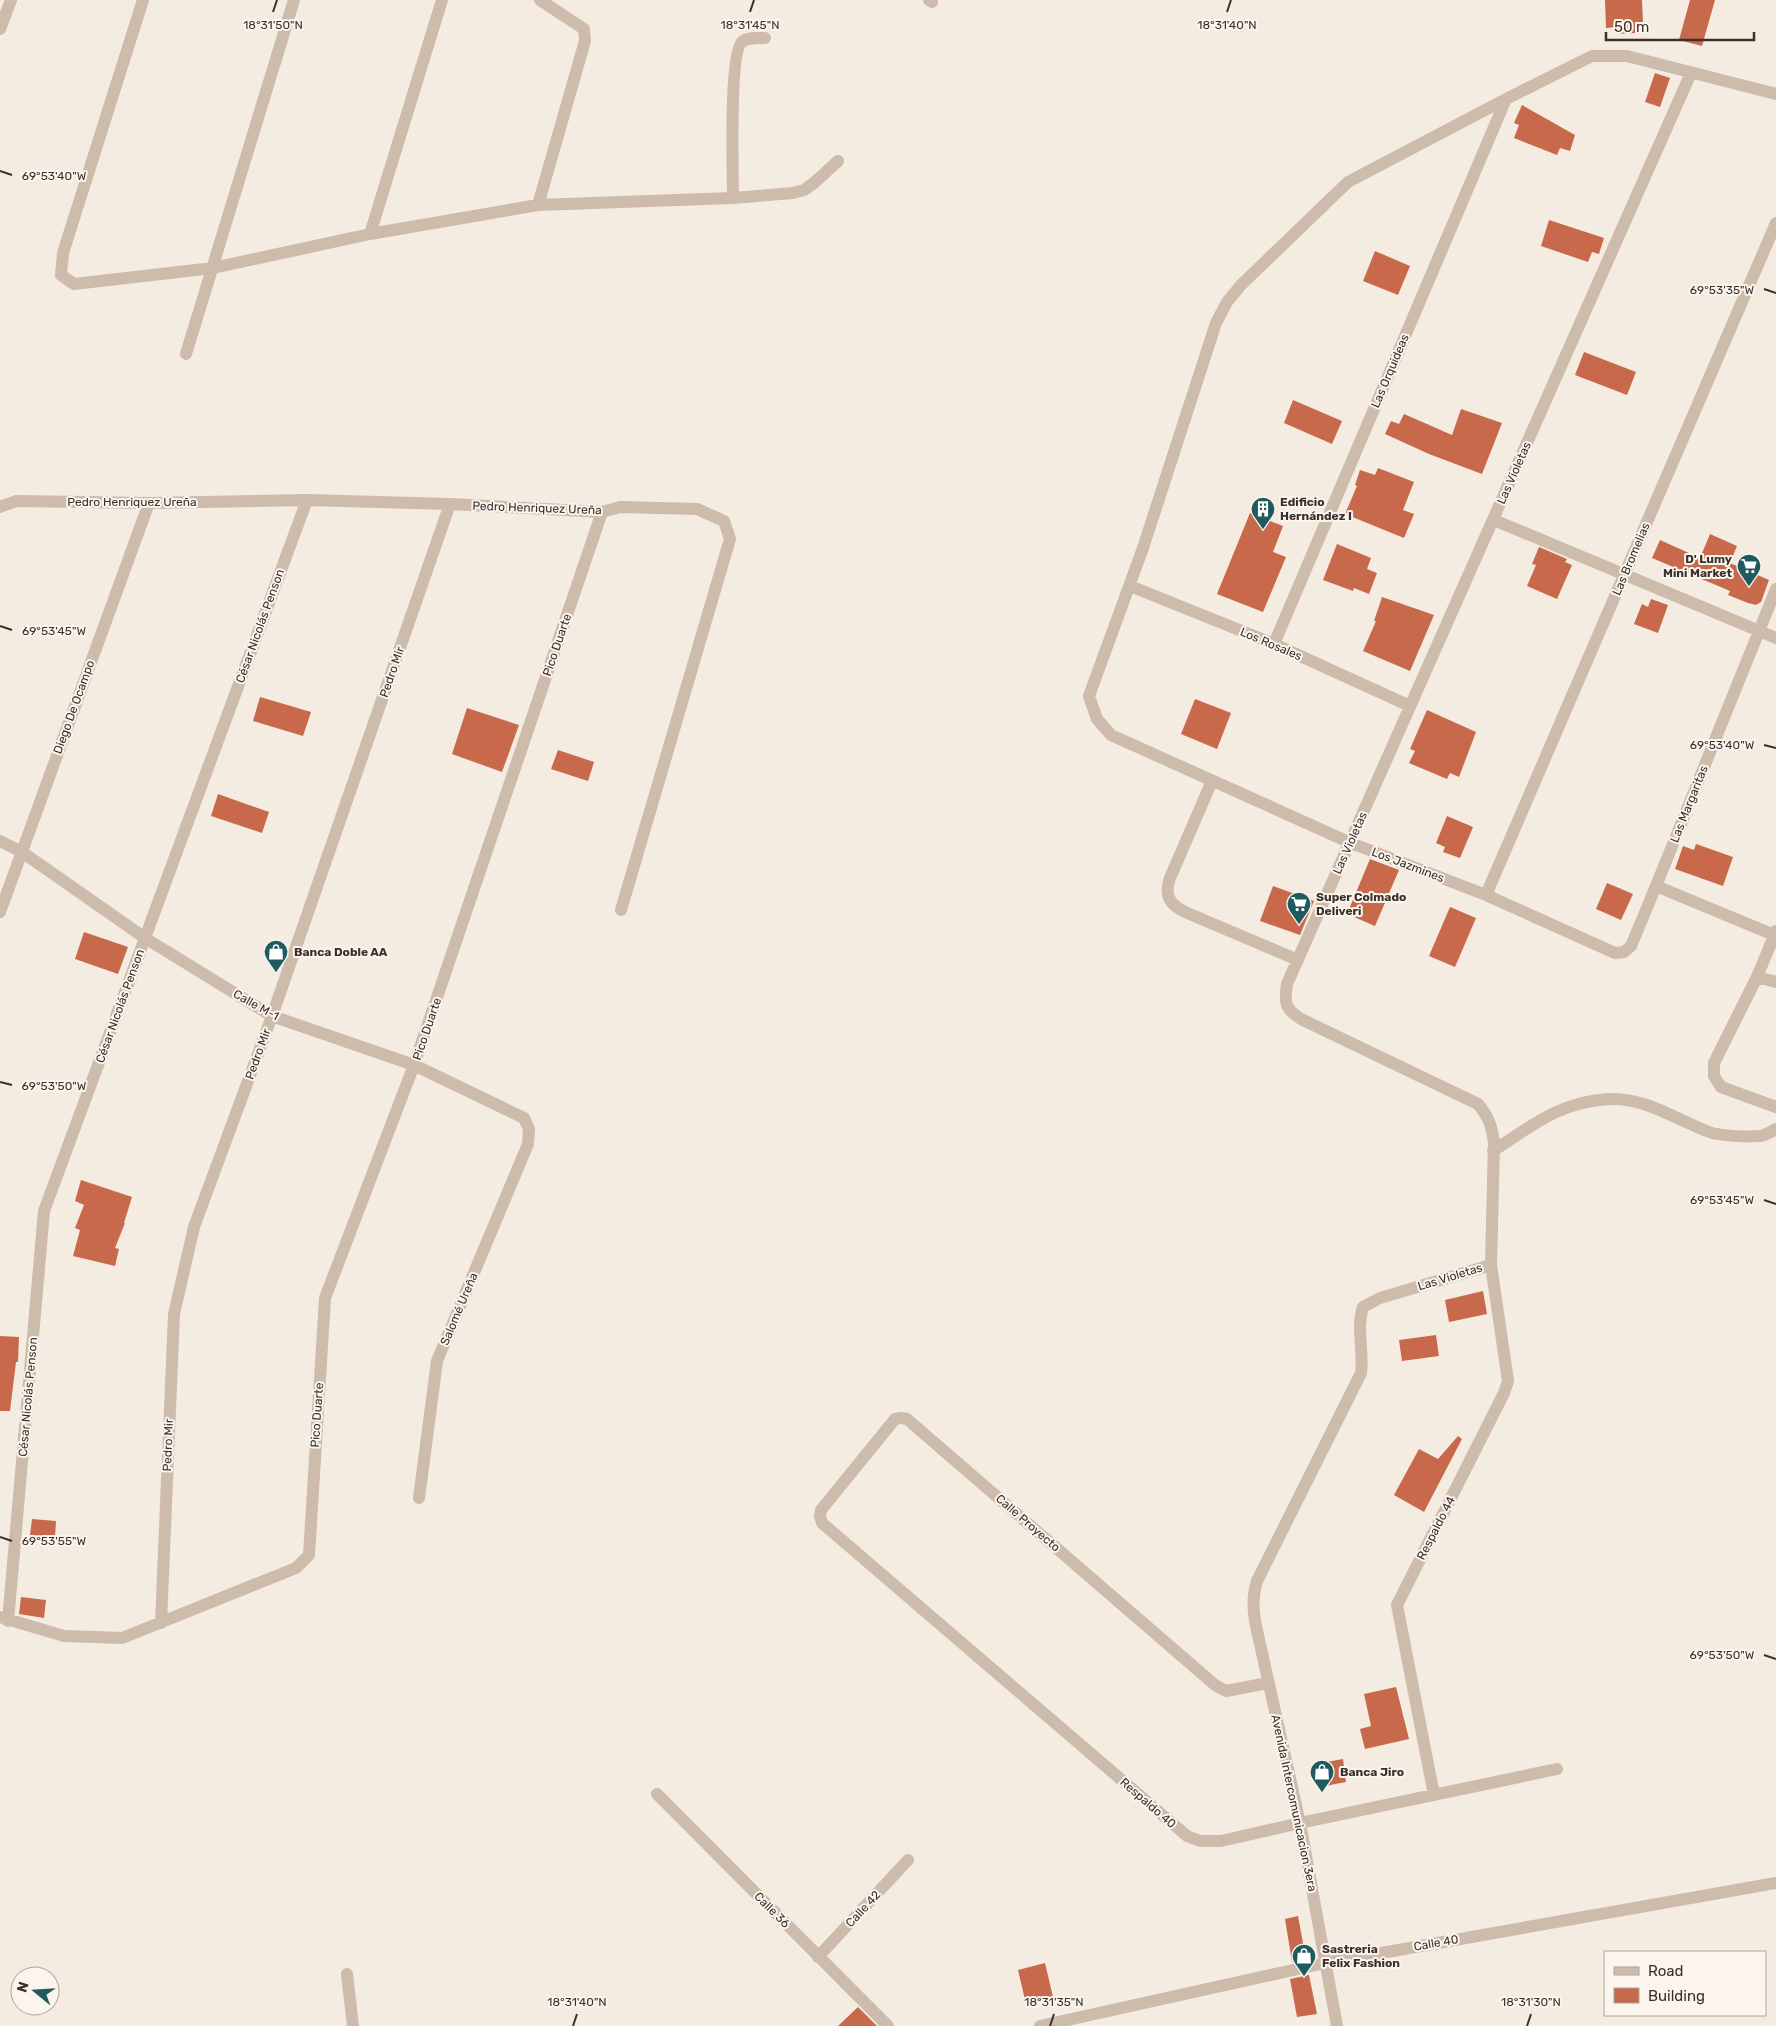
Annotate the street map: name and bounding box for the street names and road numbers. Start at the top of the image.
street label: Las Orquideas [1368,332,1412,410]
street label: Las Violetas [1494,440,1534,506]
street label: Pedro Henriquez Ureña [67,495,197,509]
street label: Pedro Henriquez Ureña [472,499,602,517]
street label: Las Bromelias [1609,520,1653,598]
street label: César Nicolás Penson [233,567,287,685]
street label: Pico Duarte [540,612,574,678]
street label: Los Rosales [1238,625,1304,663]
street label: Pedro Mir [377,644,407,699]
street label: Diego De Ocampo [51,658,98,756]
street label: Las Margaritas [1667,763,1711,845]
street label: Las Violetas [1330,810,1370,876]
street label: Los Jazmines [1370,845,1446,885]
street label: César Nicolás Penson [93,947,147,1065]
street label: Calle M-1 [231,987,281,1023]
street label: Pico Duarte [410,996,444,1062]
street label: Pedro Mir [242,1026,274,1081]
street label: Las Violetas [1416,1261,1484,1293]
street label: Salomé Ureña [437,1271,481,1347]
street label: César Nicolás Penson [16,1337,40,1457]
street label: Pico Duarte [308,1382,326,1448]
street label: Pedro Mir [160,1418,176,1472]
street label: Calle Proyecto [993,1491,1063,1555]
street label: Respaldo 44 [1414,1494,1458,1562]
street label: Avenida Intercomunicacion 3era [1268,1713,1320,1893]
street label: Respaldo 40 [1117,1775,1179,1831]
street label: Calle 42 [843,1888,883,1930]
street label: Calle 36 [751,1889,793,1931]
street label: Calle 40 [1413,1932,1459,1954]

